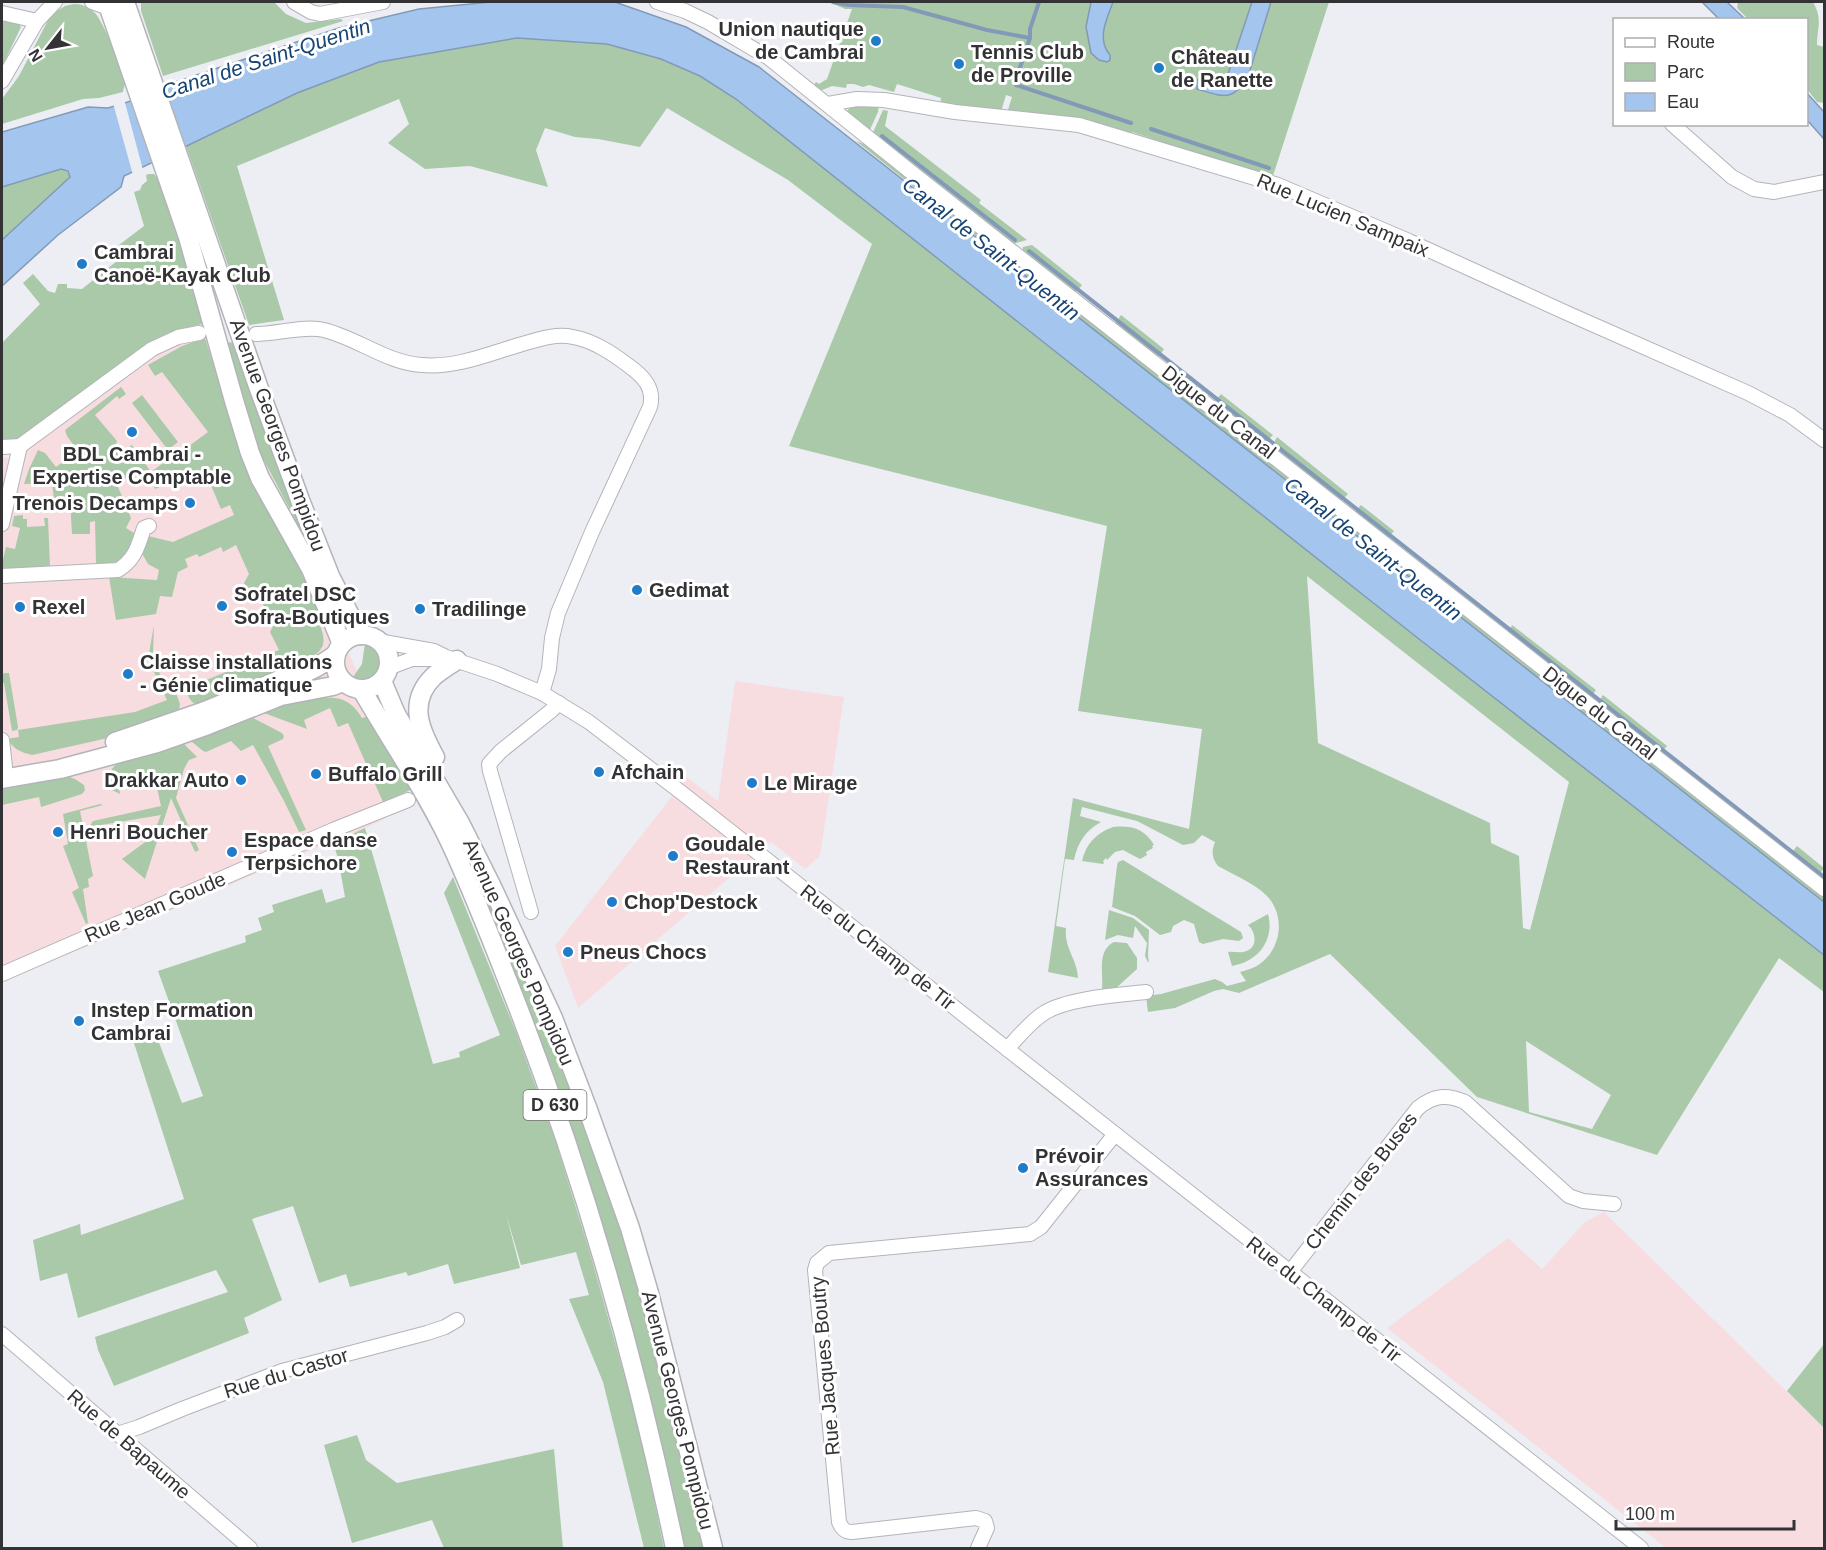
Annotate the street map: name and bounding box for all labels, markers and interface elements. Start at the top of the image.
water label: Canal de Saint-Quentin [158,14,373,103]
north arrow [18,18,78,78]
place label: Union nautique de Cambrai [718,18,864,63]
legend [1613,18,1808,126]
text: Route [1667,32,1715,52]
marker: Union nautique de Cambrai [869,34,883,48]
place label: Tennis Club de Proville [971,41,1084,86]
text: N [25,46,46,65]
place label: Château de Ranette [1171,46,1273,91]
marker: Tennis Club de Proville [952,57,966,71]
marker: Château de Ranette [1152,61,1166,75]
text: Parc [1667,62,1704,82]
text: Eau [1667,92,1699,112]
street label: Rue Lucien Sampaix [1254,169,1432,261]
water label: Canal de Saint-Quentin [898,172,1084,325]
place label: Cambrai Canoë-Kayak Club [94,241,271,286]
marker: Cambrai Canoë-Kayak Club [75,257,89,271]
street label: Avenue Georges Pompidou [226,316,330,554]
street label: Digue du Canal [1158,361,1280,463]
marker: BDL Cambrai - Expertise Comptable [125,425,139,439]
place label: BDL Cambrai - Expertise Comptable [33,443,231,488]
water label: Canal de Saint-Quentin [1280,472,1466,625]
place label: Trenois Decamps [12,492,178,514]
marker: Trenois Decamps [183,496,197,510]
place label: Gedimat [649,579,729,601]
place label: Sofratel DSC Sofra-Boutiques [234,583,390,628]
marker: Gedimat [630,583,644,597]
place label: Rexel [32,596,85,618]
place label: Tradilinge [432,598,526,620]
marker: Sofratel DSC Sofra-Boutiques [215,599,229,613]
marker: Rexel [13,600,27,614]
marker: Tradilinge [413,602,427,616]
place label: Claisse installations - Génie climatique [140,651,332,696]
street label: Digue du Canal [1539,662,1661,764]
marker: Claisse installations - Génie climatique [121,667,135,681]
place label: Afchain [611,761,684,783]
place label: Buffalo Grill [328,763,442,785]
marker: Afchain [592,765,606,779]
marker: Buffalo Grill [309,767,323,781]
place label: Drakkar Auto [104,769,229,791]
place label: Le Mirage [764,772,857,794]
marker: Drakkar Auto [234,773,248,787]
marker: Le Mirage [745,776,759,790]
place label: Henri Boucher [70,821,208,843]
marker: Henri Boucher [51,825,65,839]
place label: Espace danse Terpsichore [244,829,377,874]
place label: Goudale Restaurant [685,833,790,878]
street label: Avenue Georges Pompidou [459,835,579,1069]
marker: Espace danse Terpsichore [225,845,239,859]
marker: Goudale Restaurant [666,849,680,863]
street label: Rue Jean Goude [81,867,229,947]
street label: Rue du Champ de Tir [796,880,960,1014]
place label: Chop'Destock [624,891,759,913]
marker: Chop'Destock [605,895,619,909]
place label: Pneus Chocs [580,941,707,963]
marker: Pneus Chocs [561,945,575,959]
place label: Instep Formation Cambrai [91,999,253,1044]
marker: Instep Formation Cambrai [72,1014,86,1028]
road number: D 630 [524,1090,586,1120]
street label: Chemin des Buses [1301,1108,1421,1254]
place label: Prévoir Assurances [1035,1145,1148,1190]
marker: Prévoir Assurances [1016,1161,1030,1175]
street label: Rue du Champ de Tir [1242,1232,1406,1366]
street label: Rue Jacques Boutry [806,1275,844,1457]
street label: Avenue Georges Pompidou [638,1288,718,1532]
street label: Rue du Castor [221,1344,351,1402]
street label: Rue de Bapaume [63,1385,195,1503]
scale bar [1616,1493,1794,1531]
text: 100 m [1625,1504,1675,1524]

